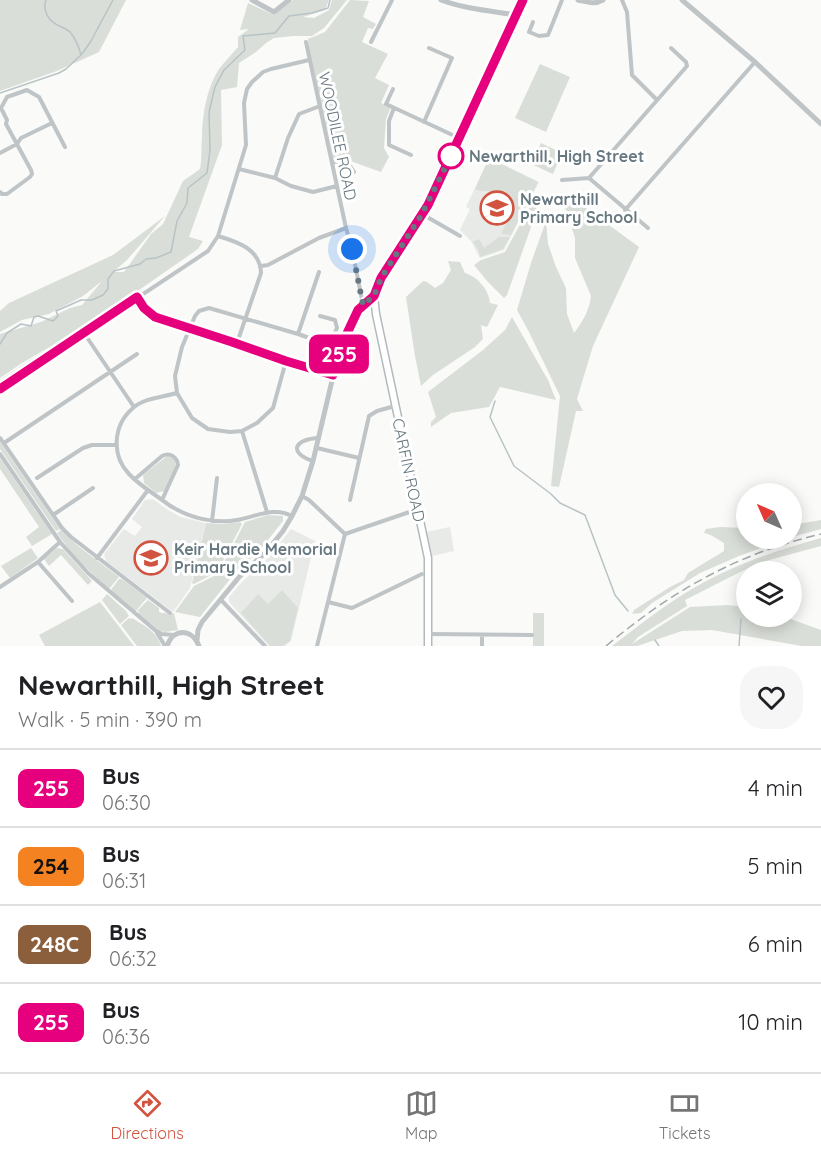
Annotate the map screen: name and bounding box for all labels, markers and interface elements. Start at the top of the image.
street label: WOODILEE ROAD [315,70,361,202]
marker: Newarthill, High Street [438,143,464,169]
place label: Newarthill, High Street [469,146,644,166]
place label: Newarthill Primary School [520,189,638,227]
school or university icon: Newarthill Primary School [479,190,515,226]
your location [337,234,367,264]
line badge: 255 [304,334,374,374]
text: 255 [321,341,357,367]
street label: CARFIN ROAD [388,416,430,524]
north arrow [736,483,802,549]
map controls [736,483,802,627]
place label: Keir Hardie Memorial Primary School [174,539,337,577]
school or university icon: Keir Hardie Memorial Primary School [133,540,169,576]
button: layers [736,561,802,627]
button: heart [740,666,803,729]
text: Newarthill, High Street [18,667,325,702]
text: Walk · 5 min · 390 m [18,707,202,732]
text: Bus [102,762,140,790]
text: 4 min [748,774,803,802]
text: 255 [33,775,69,801]
text: 06:30 [102,790,151,815]
text: Bus [102,840,140,868]
text: 5 min [748,852,803,880]
text: 254 [33,853,69,879]
text: 06:31 [102,868,146,893]
text: Bus [109,918,147,946]
text: 6 min [748,930,803,958]
text: 248C [30,931,79,957]
text: 06:32 [109,946,157,971]
text: Bus [102,996,140,1024]
text: 10 min [738,1008,803,1036]
text: 255 [33,1009,69,1035]
text: 06:36 [102,1024,150,1049]
tab: Directions [110,1087,184,1143]
tab: Map [405,1087,438,1143]
tab: Tickets [659,1087,711,1143]

